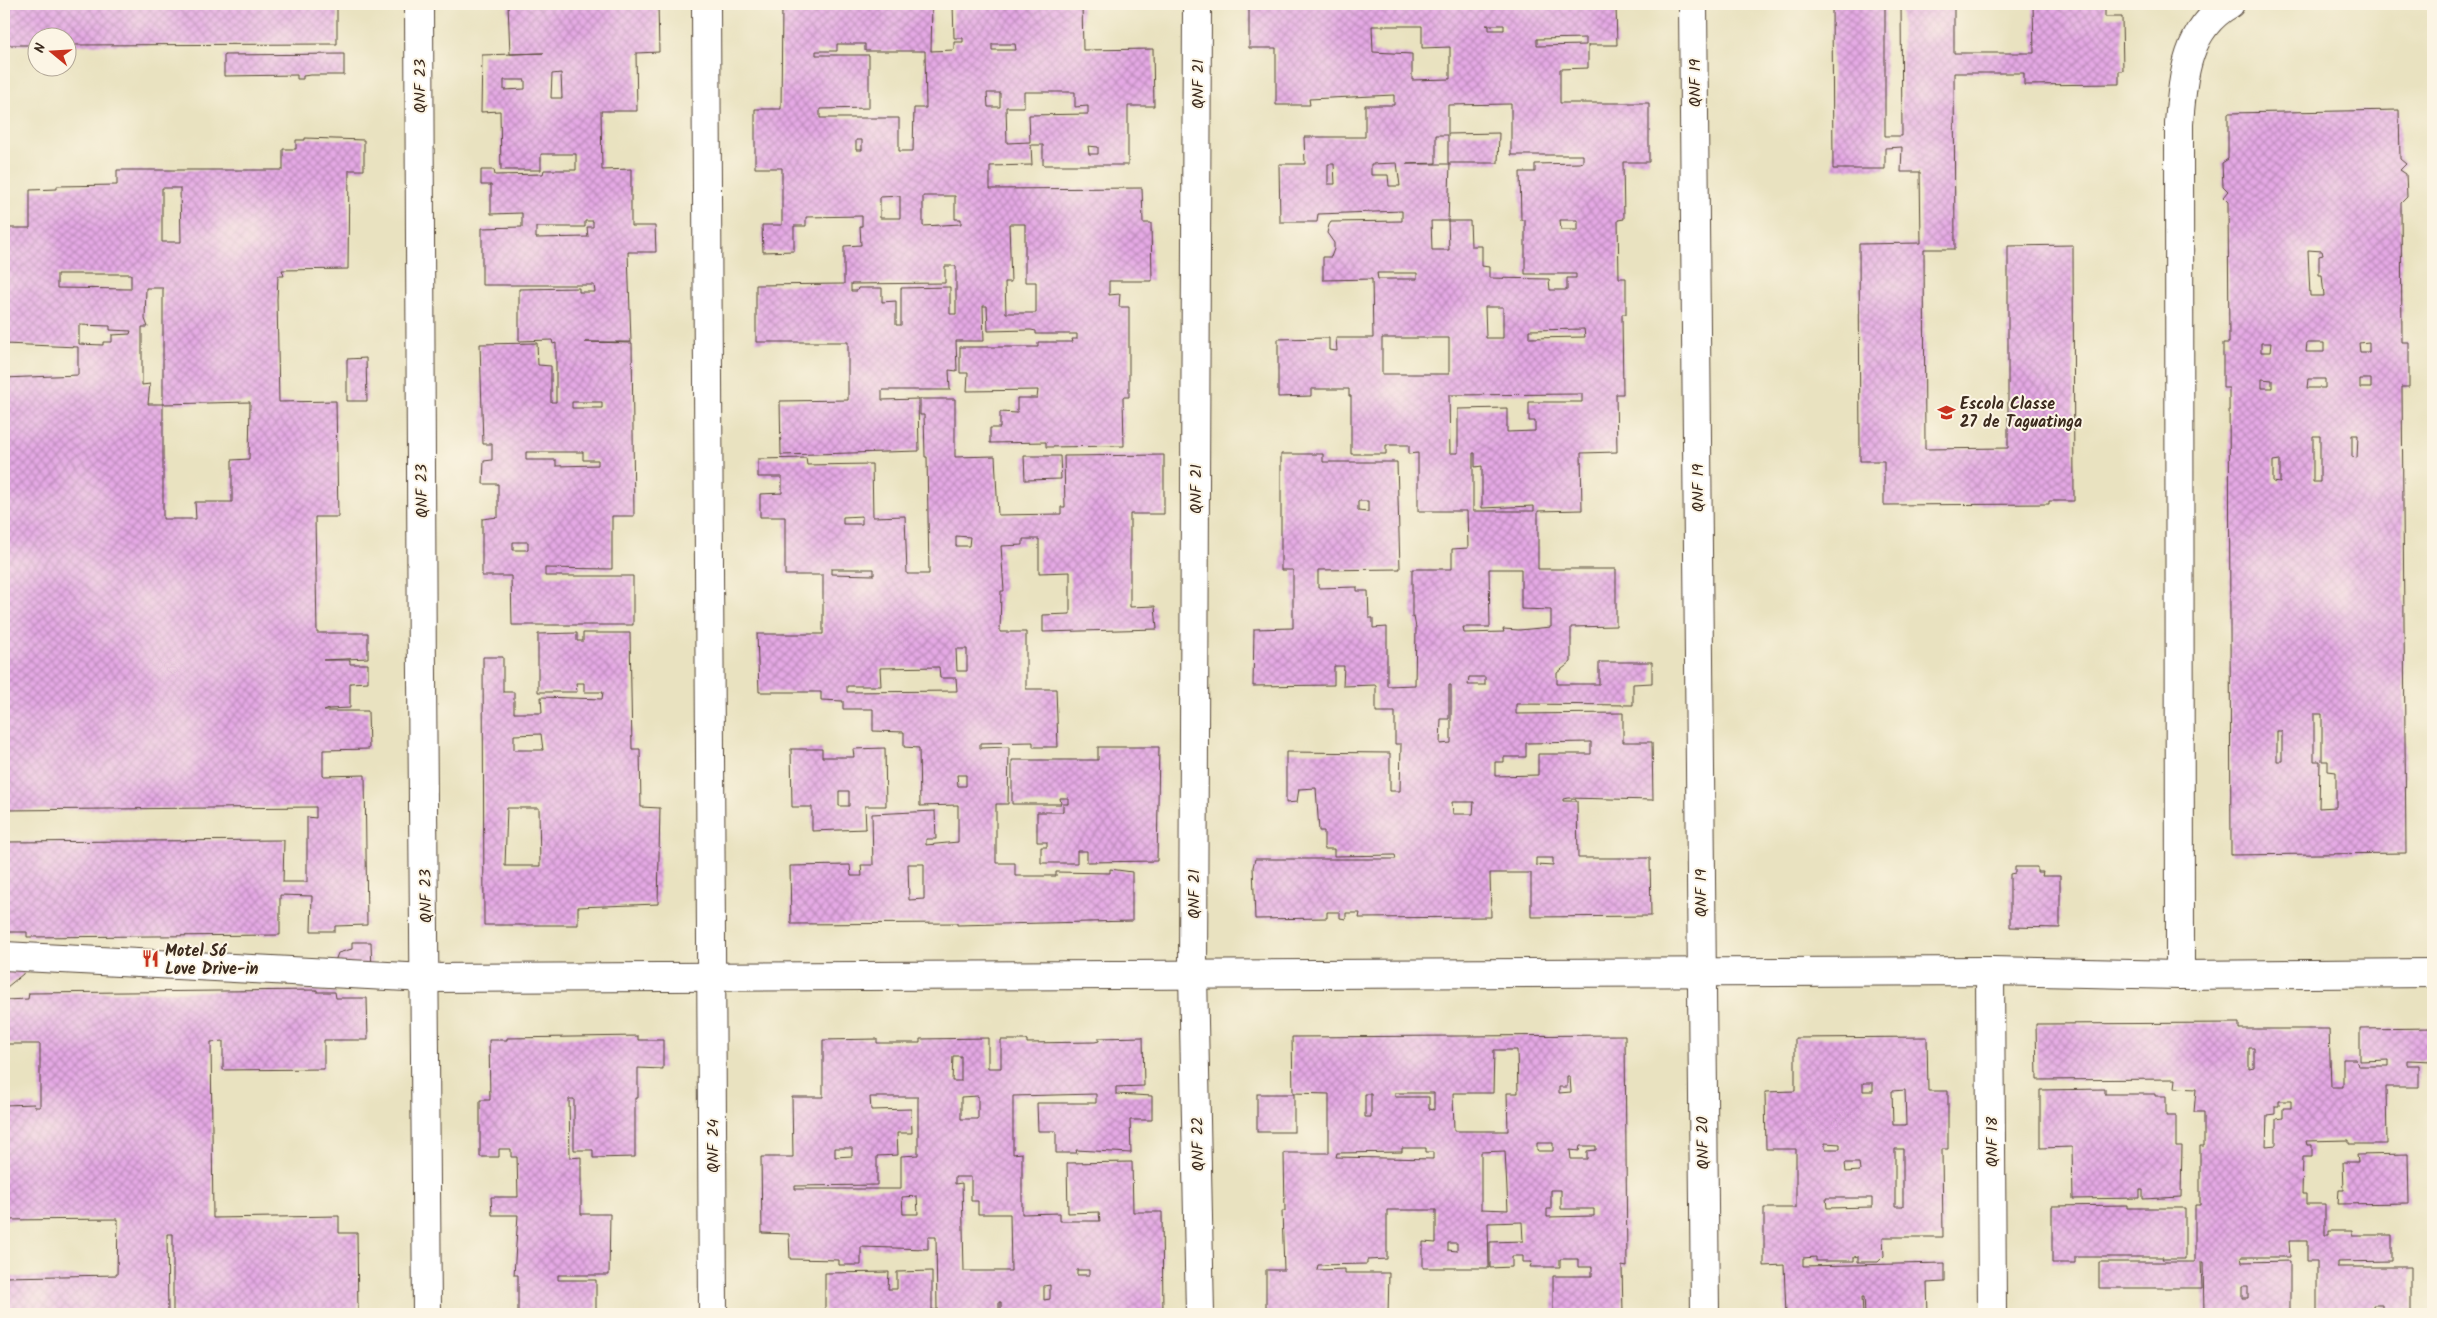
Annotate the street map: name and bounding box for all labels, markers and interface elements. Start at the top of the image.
north arrow [28,28,78,78]
text: N [29,41,52,56]
street label: QNF 19 [1683,58,1708,107]
street label: QNF 23 [408,59,433,113]
street label: QNF 21 [1186,59,1211,109]
place label: Escola Classe 27 de Taguatinga [1960,392,2082,435]
school or university icon: Escola Classe 27 de Taguatinga [1936,402,1956,422]
street label: QNF 19 [1686,463,1711,512]
street label: QNF 23 [410,464,435,518]
street label: QNF 21 [1184,464,1209,514]
street label: QNF 19 [1689,868,1714,917]
street label: QNF 23 [414,869,439,923]
street label: QNF 21 [1182,869,1207,919]
place label: Motel Só Love Drive-in [165,939,259,982]
restaurant icon: Motel Só Love Drive-in [141,949,161,969]
street label: QNF 20 [1691,1116,1716,1170]
street label: QNF 18 [1980,1116,2005,1167]
street label: QNF 22 [1186,1117,1211,1171]
street label: QNF 24 [701,1119,726,1173]

